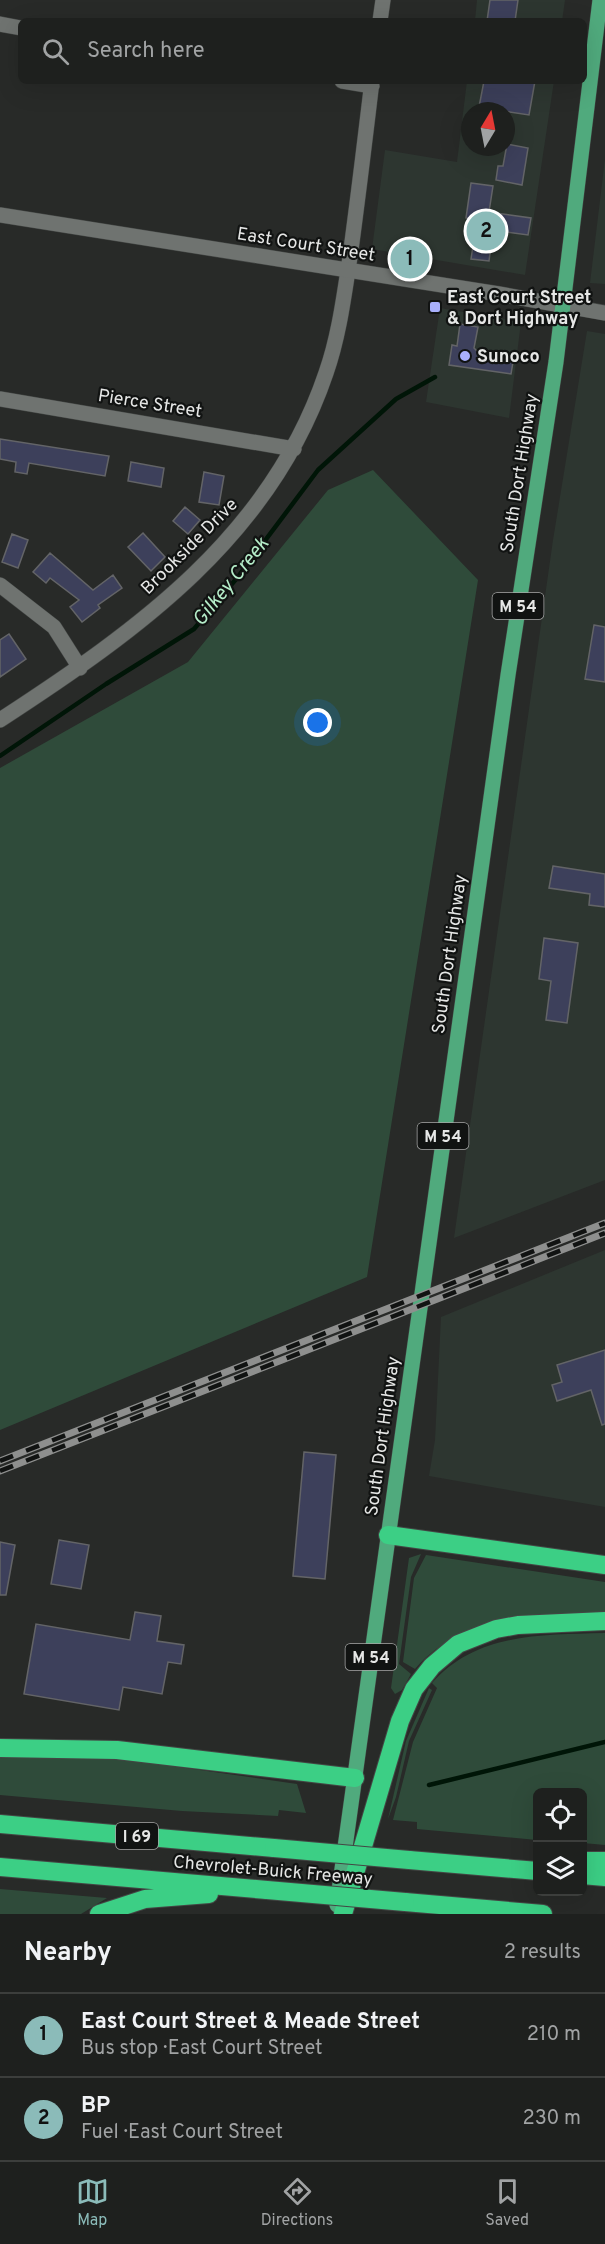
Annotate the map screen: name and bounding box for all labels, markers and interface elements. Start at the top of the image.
search box [18,18,587,84]
icon: search [39,35,72,68]
text: Search here [87,38,205,65]
north arrow [461,102,515,156]
pin: 2 [466,208,506,254]
street label: East Court Street [235,223,376,268]
pin: 1 [390,236,430,282]
place label: East Court Street & Dort Highway [447,287,591,331]
marker: East Court Street & Dort Highway [428,300,442,314]
place label: Sunoco [477,346,540,369]
marker: Sunoco [458,349,472,363]
street label: Pierce Street [96,385,203,424]
street label: South Dort Highway [497,392,544,554]
street label: Brookside Drive [137,494,243,600]
water label: Gilkey Creek [188,532,276,632]
road number: M 54 [492,593,544,619]
your location [303,708,332,737]
street label: South Dort Highway [428,873,473,1035]
road number: M 54 [418,1123,468,1149]
street label: South Dort Highway [361,1355,406,1517]
road number: M 54 [346,1644,397,1670]
map controls [533,1788,587,1896]
button: locate [533,1788,587,1842]
road number: I 69 [116,1823,158,1849]
button: layers [533,1842,587,1896]
street label: Chevrolet-Buick Freeway [172,1851,374,1892]
text: Nearby [24,1937,112,1970]
text: 2 results [504,1940,581,1966]
text: East Court Street & Meade Street [81,2009,420,2036]
text: 1 [40,2022,48,2048]
text: 210 m [527,2022,581,2048]
text: Bus stop · East Court Street [81,2036,323,2062]
text: BP [81,2093,110,2120]
text: 2 [37,2106,50,2132]
text: 230 m [522,2106,581,2132]
text: Fuel · East Court Street [81,2120,283,2146]
tab: Map [76,2175,109,2231]
tab: Directions [261,2175,333,2231]
tab: Saved [485,2175,529,2231]

